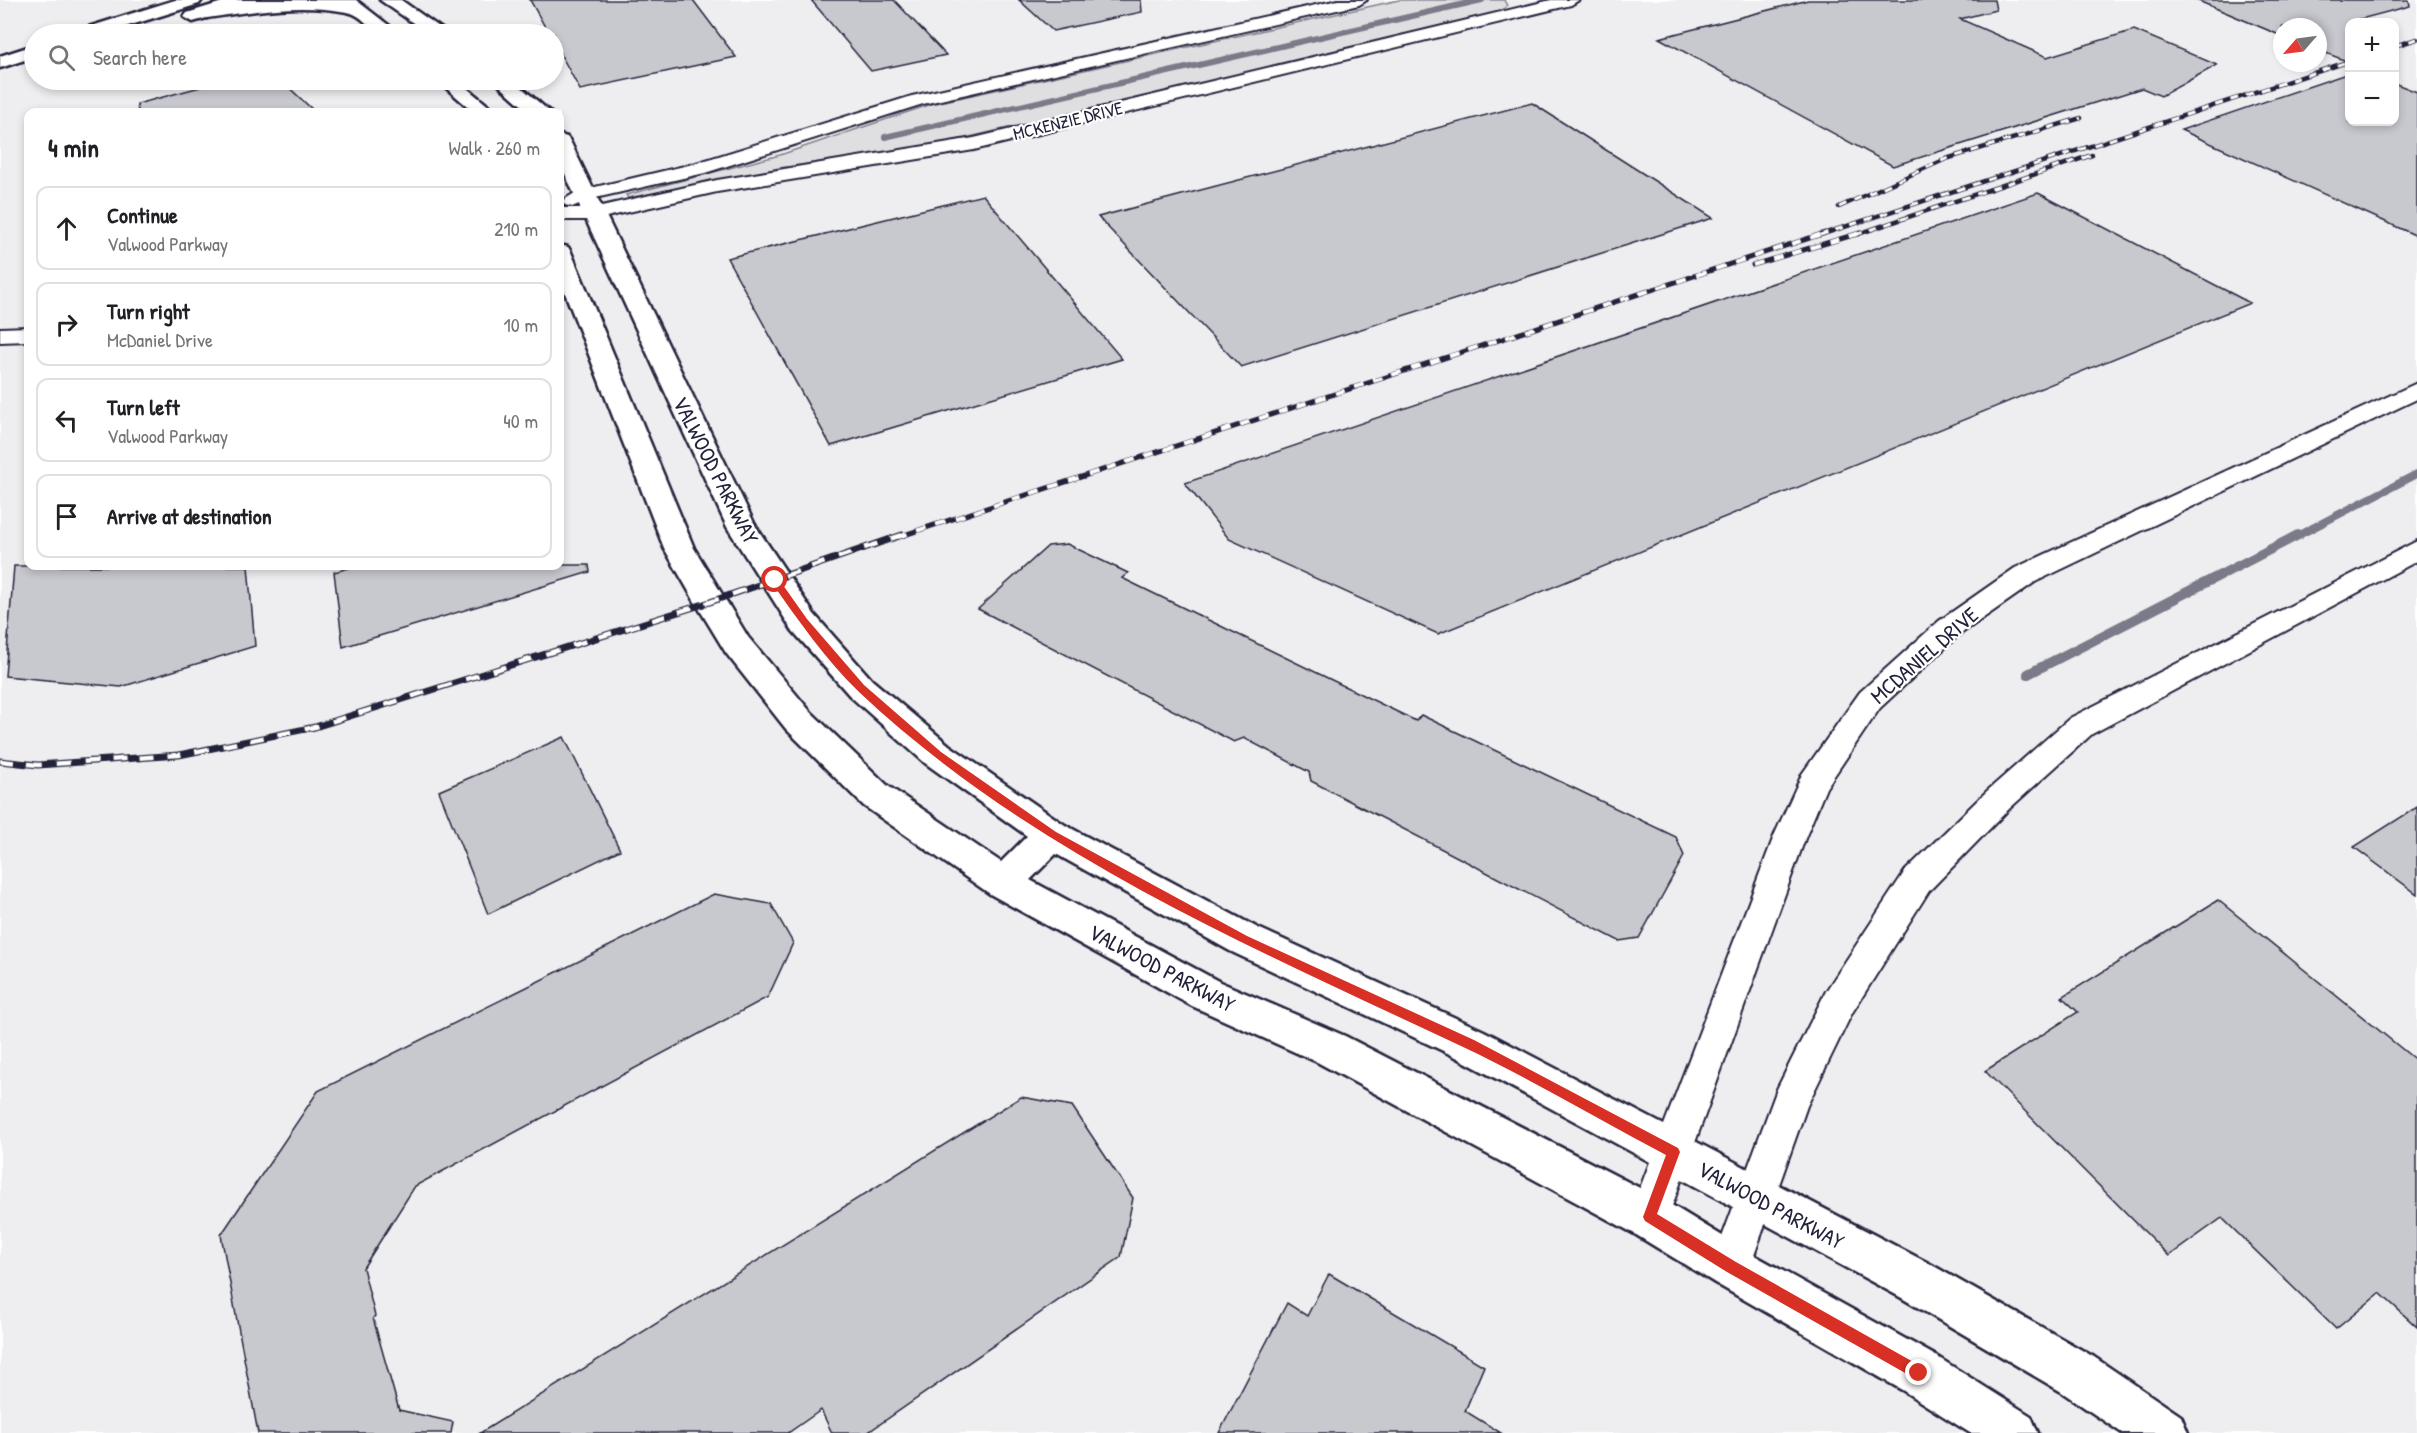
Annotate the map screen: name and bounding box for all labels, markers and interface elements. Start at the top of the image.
north arrow [2273,18,2327,72]
map controls [2345,18,2399,126]
button: + [2345,18,2399,72]
search box [24,24,564,90]
icon: search [45,41,78,74]
text: Search here [93,42,187,72]
button: − [2345,72,2399,126]
street label: MCKENZIE DRIVE [1011,95,1125,146]
text: 4 min [48,130,99,165]
text: Walk · 260 m [449,134,540,161]
text: Continue [107,200,178,230]
icon: ahead [50,212,83,245]
text: 210 m [494,215,538,242]
text: Valwood Parkway [107,230,228,257]
text: Turn right [107,296,190,326]
icon: right [50,308,83,341]
text: 10 m [504,311,538,338]
text: McDaniel Drive [107,326,213,353]
street label: VALWOOD PARKWAY [666,391,766,549]
text: Turn left [107,392,180,422]
icon: left [50,404,83,437]
text: 40 m [503,407,538,434]
text: Valwood Parkway [107,422,228,449]
icon: arrive [50,500,83,533]
text: Arrive at destination [107,501,272,531]
route start [761,566,787,592]
street label: MCDANIEL DRIVE [1864,600,1985,710]
street label: VALWOOD PARKWAY [1084,917,1241,1019]
street label: VALWOOD PARKWAY [1693,1154,1850,1256]
route end [1905,1359,1931,1385]

